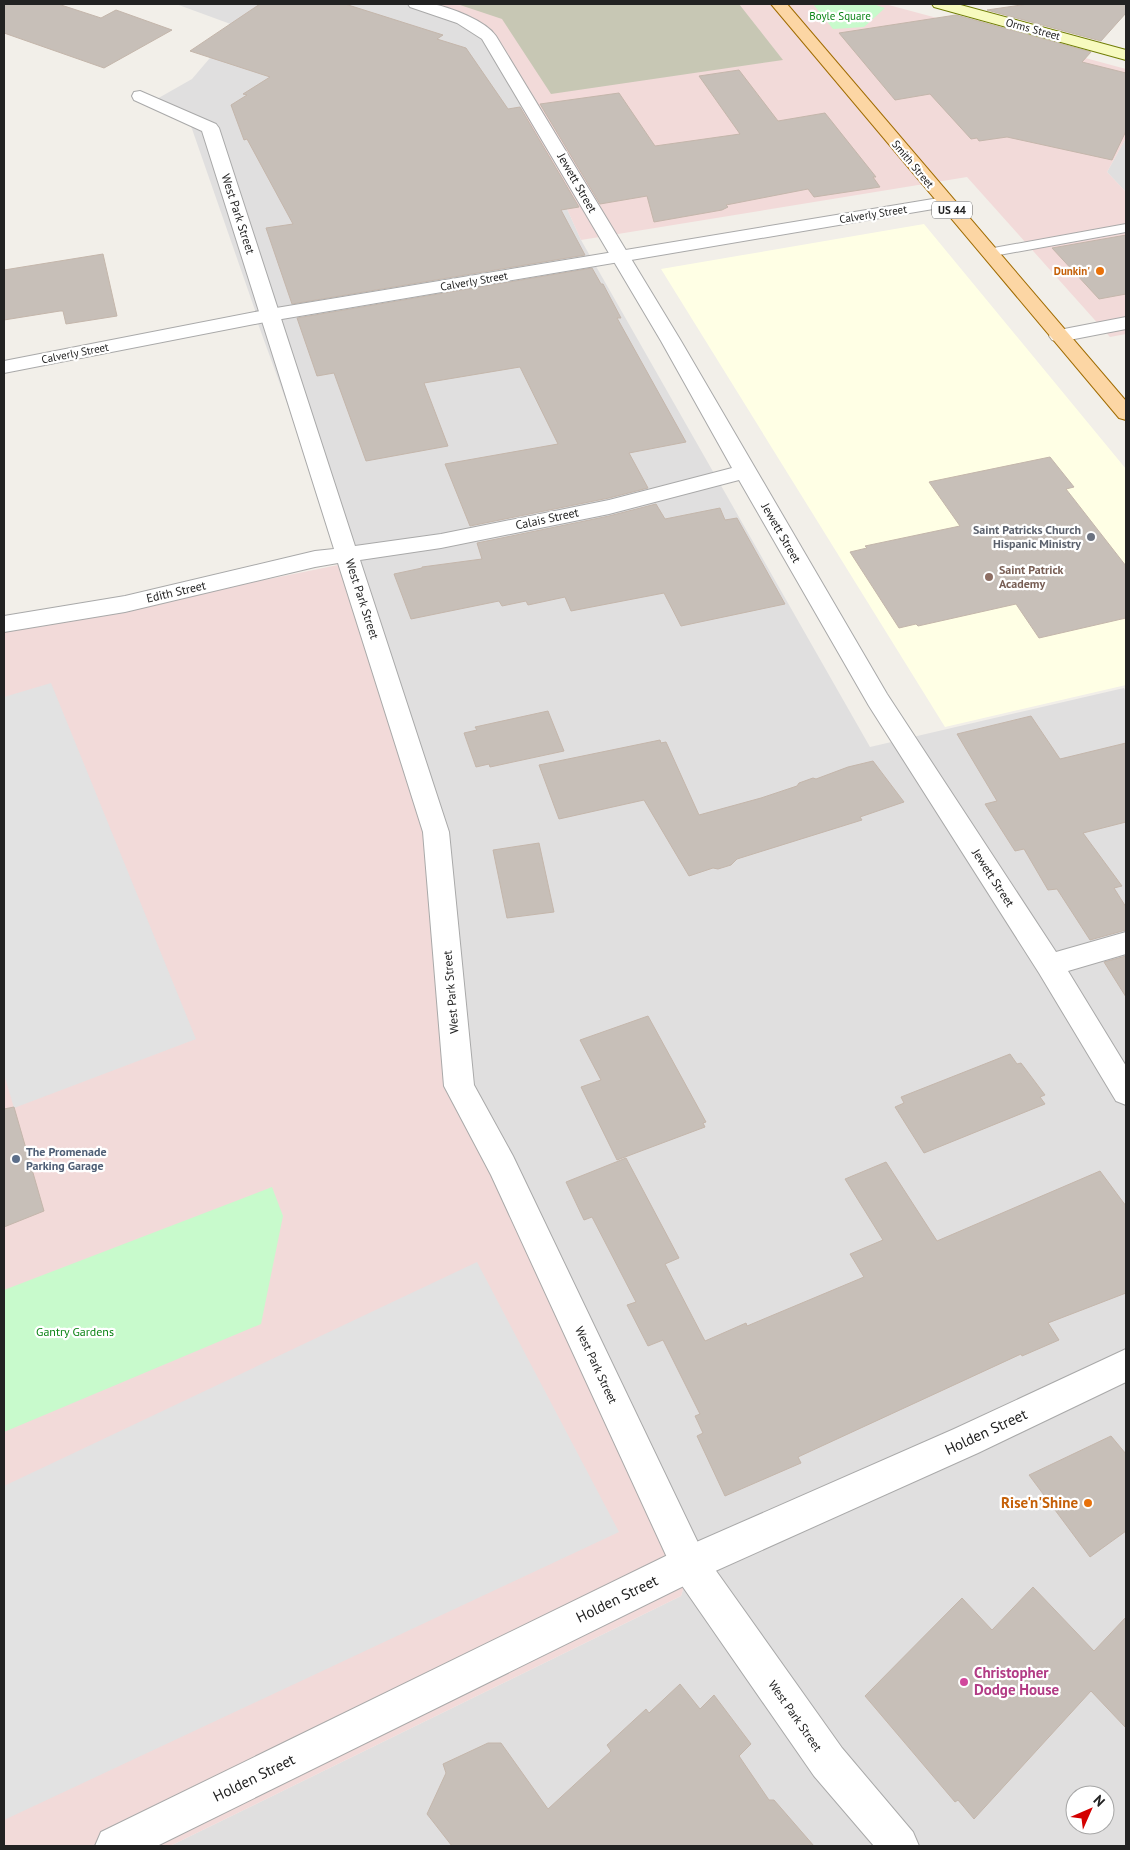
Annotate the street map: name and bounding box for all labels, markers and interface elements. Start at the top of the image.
park label: Boyle Square [809,9,871,23]
street label: Orms Street [1004,15,1062,43]
street label: Smith Street [889,137,937,191]
street label: Jewett Street [554,149,600,215]
street label: West Park Street [218,172,258,256]
street label: Calverly Street [838,202,908,226]
road number: US 44 [932,202,972,218]
place label: Dunkin' [1054,264,1090,278]
marker: Dunkin' [1094,265,1106,277]
street label: Calverly Street [439,268,509,294]
street label: Calverly Street [40,340,110,366]
street label: Jewett Street [758,499,804,565]
street label: Calais Street [514,505,580,533]
place label: Saint Patricks Church Hispanic Ministry [973,522,1081,551]
marker: Saint Patricks Church Hispanic Ministry [1085,531,1097,543]
street label: West Park Street [342,557,382,641]
place label: Saint Patrick Academy [999,562,1064,591]
marker: Saint Patrick Academy [983,571,995,583]
street label: Edith Street [145,577,207,606]
street label: Jewett Street [969,845,1018,910]
street label: West Park Street [439,950,462,1034]
place label: The Promenade Parking Garage [26,1144,106,1173]
marker: The Promenade Parking Garage [10,1153,22,1165]
park label: Gantry Gardens [36,1324,114,1339]
street label: West Park Street [572,1324,621,1406]
street label: Holden Street [942,1404,1030,1459]
place label: Rise'n'Shine [1001,1493,1078,1512]
marker: Rise'n'Shine [1082,1497,1094,1509]
street label: Holden Street [573,1571,661,1627]
place label: Christopher Dodge House [974,1663,1060,1699]
marker: Christopher Dodge House [958,1676,970,1688]
street label: West Park Street [765,1677,825,1754]
street label: Holden Street [210,1750,298,1806]
north arrow [1065,1785,1115,1835]
text: N [1090,1791,1109,1810]

